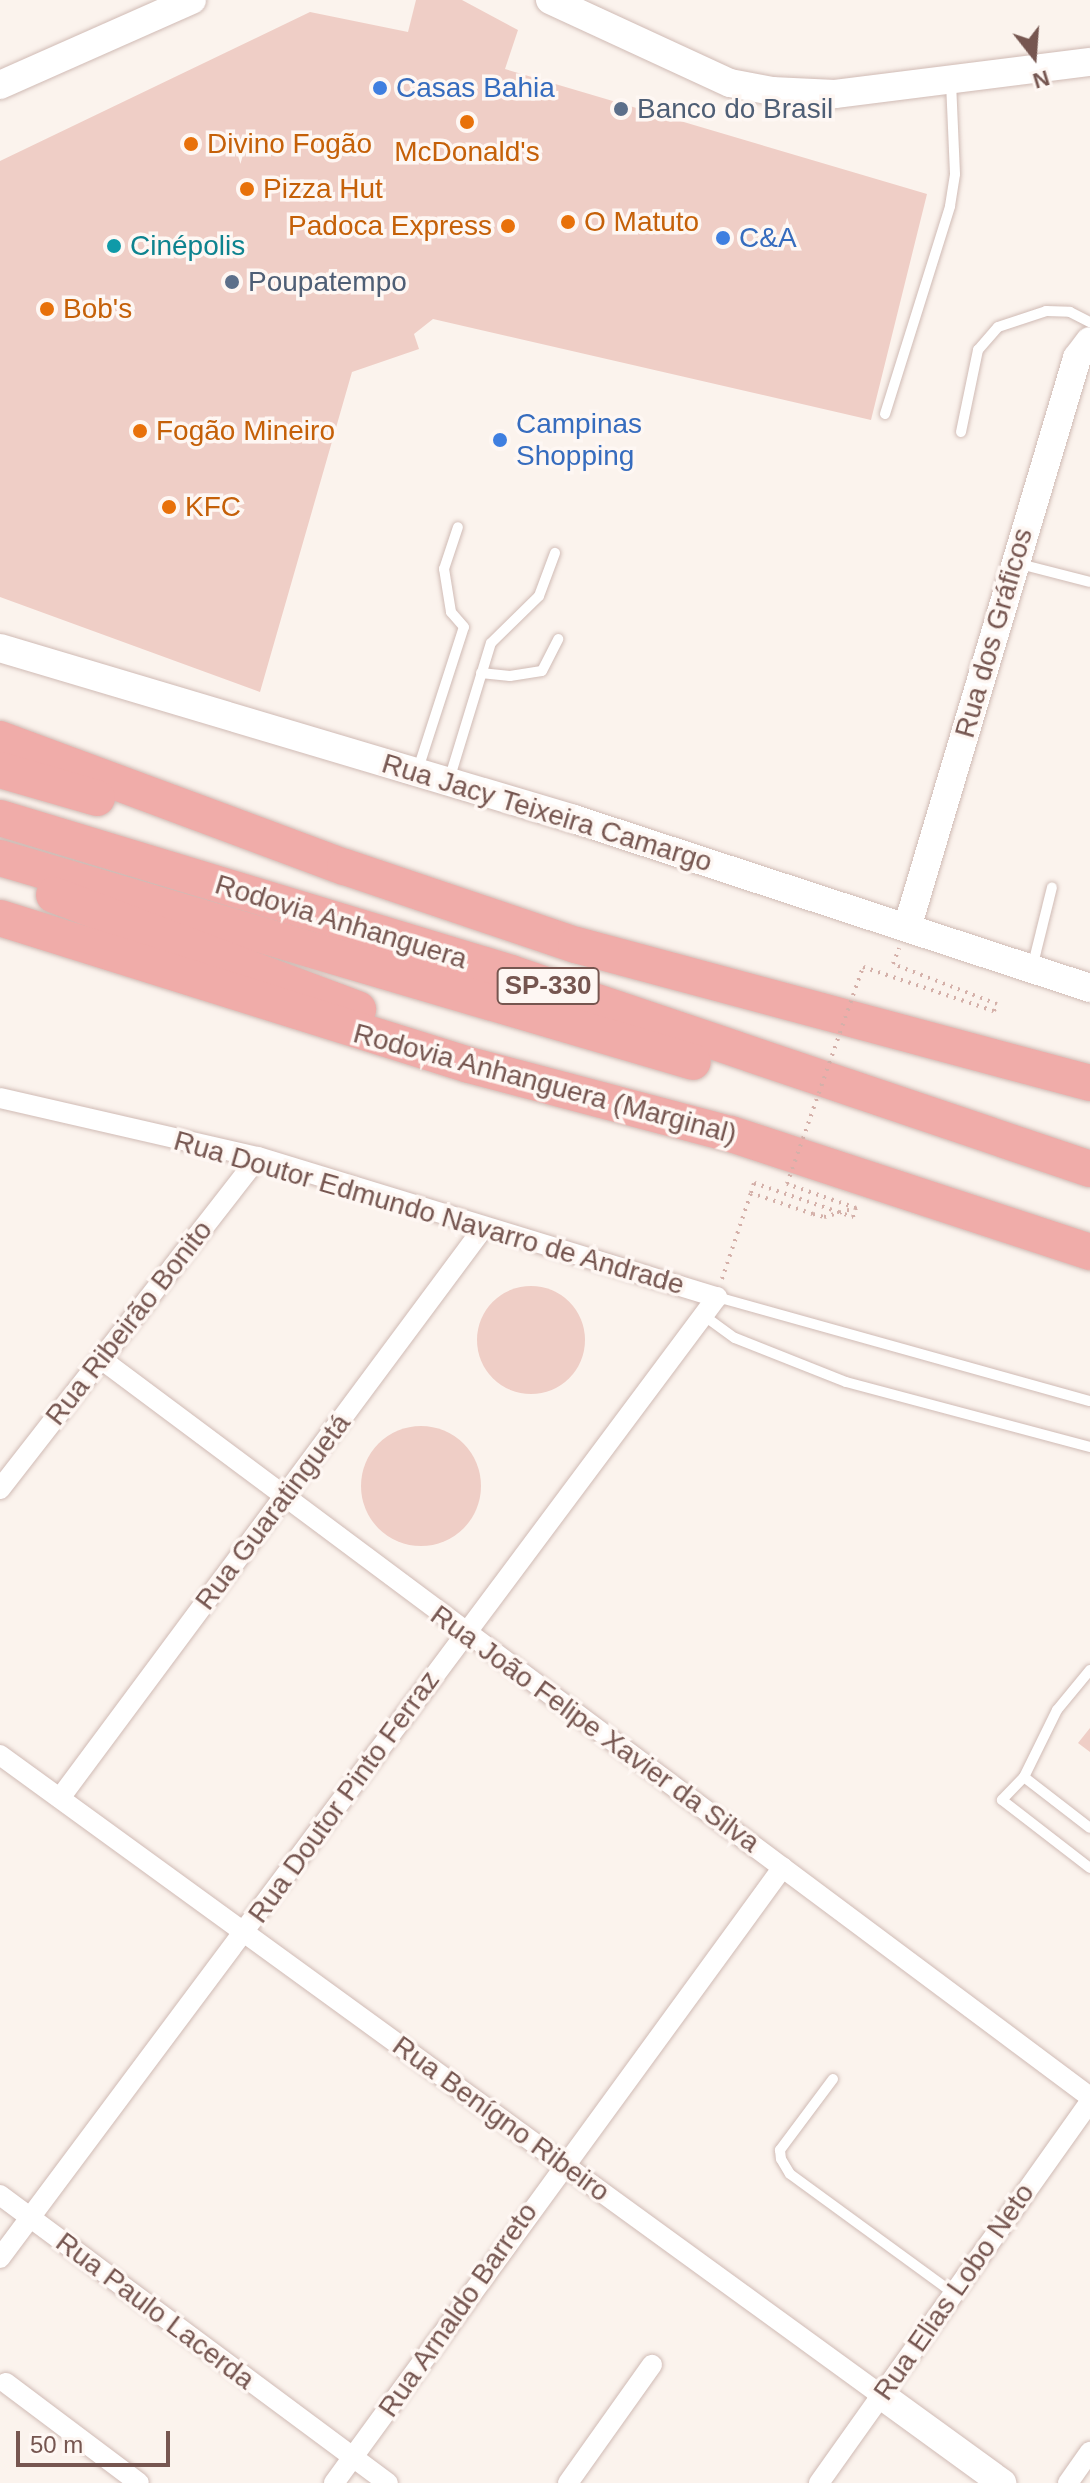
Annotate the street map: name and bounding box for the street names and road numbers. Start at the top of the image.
street label: Rua dos Gráficos [948,524,1040,742]
street label: Rua Jacy Teixeira Camargo [378,747,716,879]
street label: Rodovia Anhanguera [210,867,472,977]
road number: SP-330 [496,964,600,1008]
street label: Rodovia Anhanguera (Marginal) [349,1016,741,1152]
street label: Rua Doutor Edmundo Navarro de Andrade [169,1124,689,1302]
street label: Rua Ribeirão Bonito [39,1214,219,1432]
street label: Rua Guaratinguetá [188,1407,358,1617]
street label: Rua João Felipe Xavier da Silva [424,1598,766,1860]
street label: Rua Doutor Pinto Ferraz [241,1664,447,1930]
street label: Rua Benígno Ribeiro [386,2029,616,2209]
street label: Rua Elias Lobo Neto [867,2177,1041,2407]
street label: Rua Arnaldo Barreto [371,2196,545,2424]
street label: Rua Paulo Lacerda [49,2225,261,2397]

